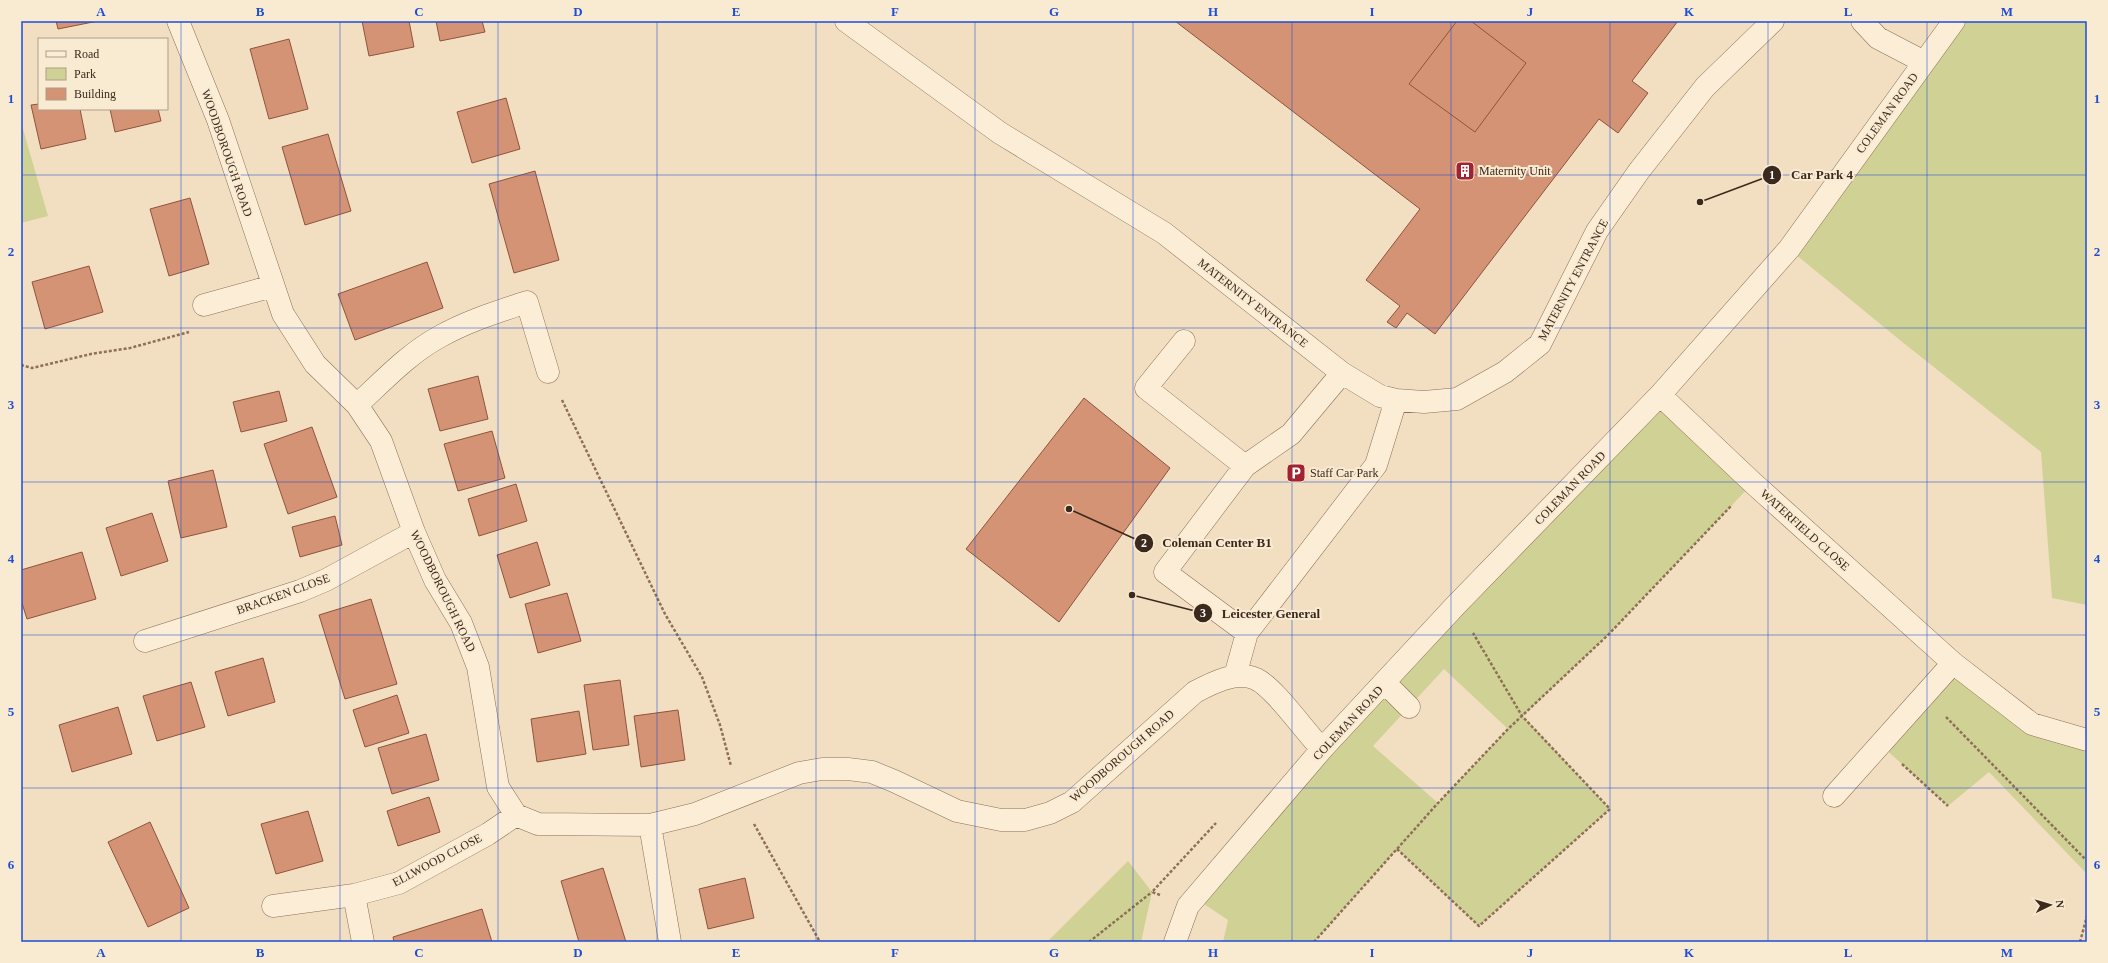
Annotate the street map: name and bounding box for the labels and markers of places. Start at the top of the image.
building icon: Maternity Unit [1454,160,1476,182]
callout: Car Park 4 [1762,162,1861,187]
place label: Maternity Unit [1479,164,1551,178]
parking icon: Staff Car Park [1285,462,1307,484]
place label: Staff Car Park [1310,466,1378,480]
callout: Coleman Center B1 [1134,530,1280,555]
callout: Leicester General [1193,601,1328,626]

